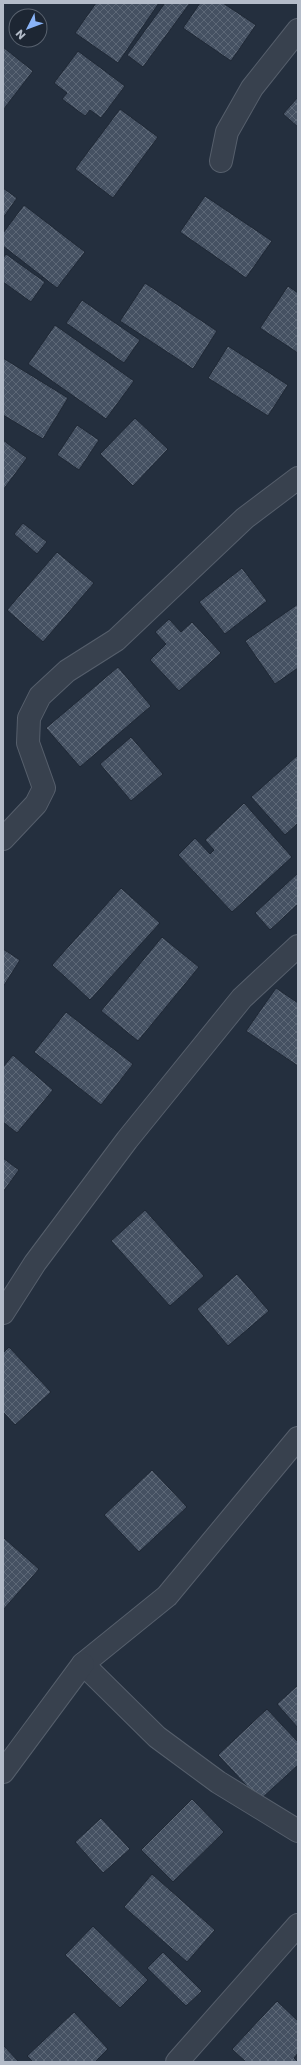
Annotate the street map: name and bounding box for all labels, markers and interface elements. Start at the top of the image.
north arrow [8,8,48,48]
text: N [12,26,29,43]

